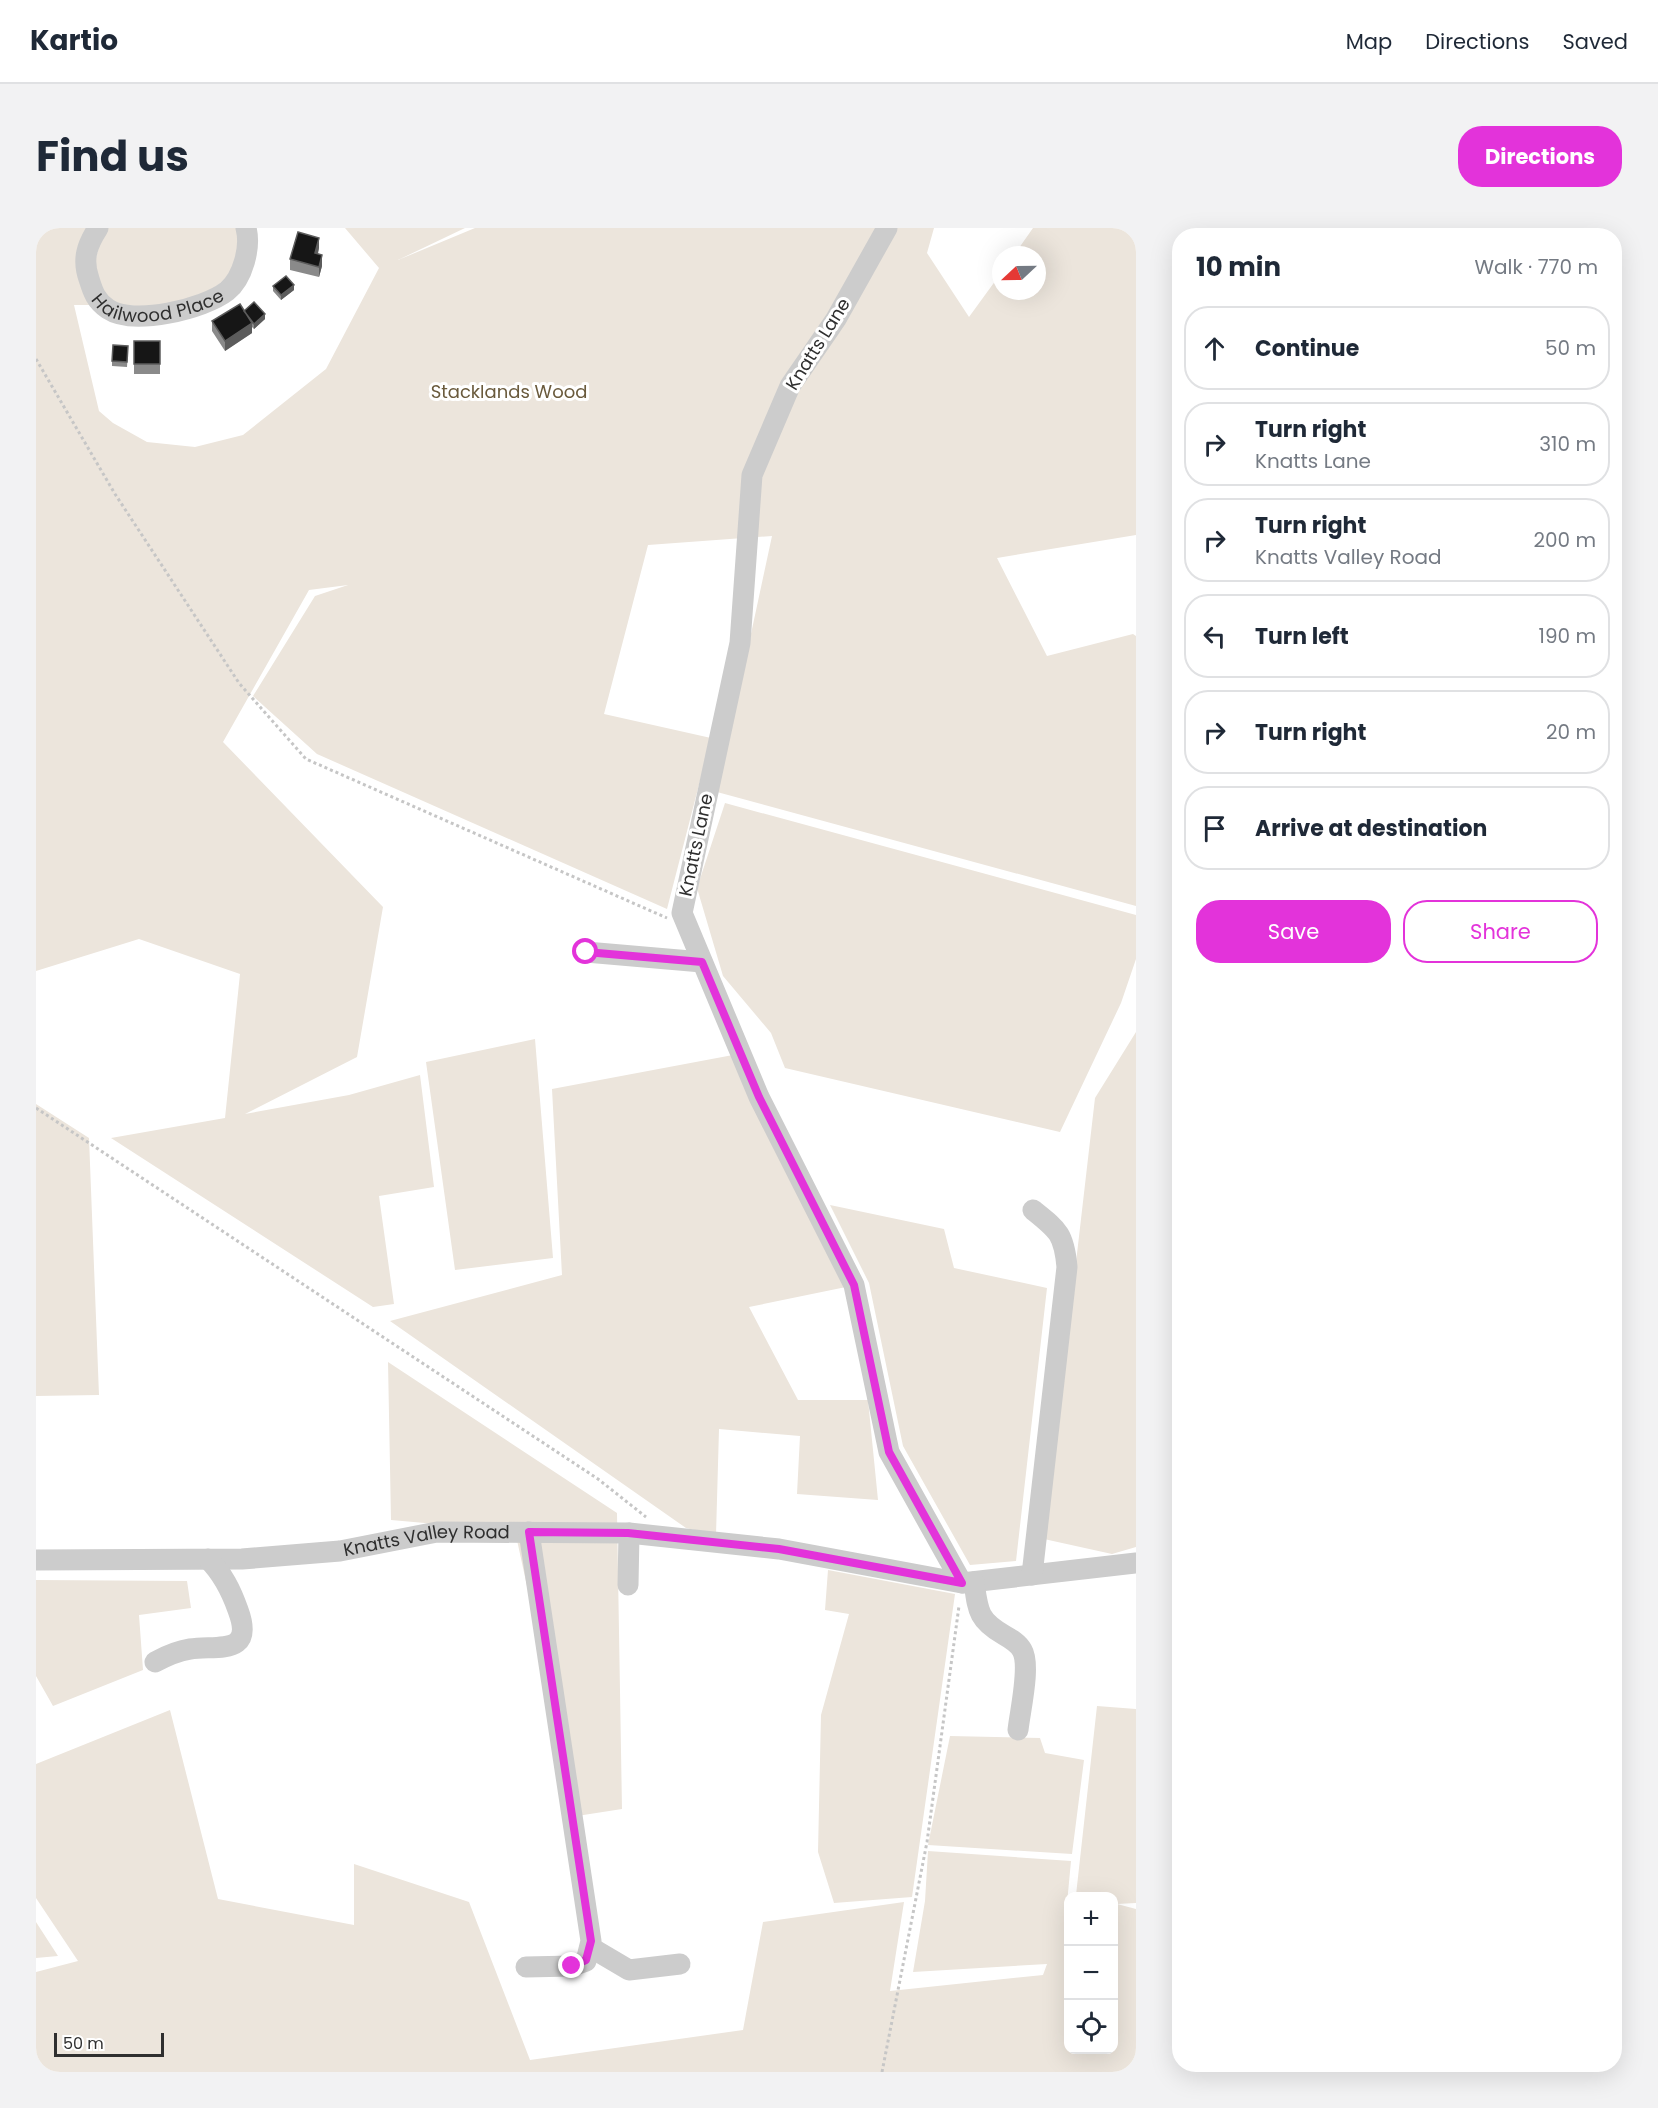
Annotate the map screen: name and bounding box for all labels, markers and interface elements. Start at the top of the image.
text: Kartio [30,21,118,60]
text: Map [1346,27,1392,56]
text: Directions [1425,27,1529,56]
text: Saved [1562,27,1628,56]
button: Directions [1458,126,1622,187]
text: Find us [36,127,189,186]
north arrow [992,246,1046,300]
text: 10 min [1196,249,1281,285]
text: Walk · 770 m [1474,253,1598,281]
street label: Hailwood Place [92,277,230,299]
text: Hailwood Place [86,283,228,328]
street label: Knatts Lane [779,293,856,395]
icon: ahead [1198,332,1231,365]
text: Continue [1255,333,1359,364]
text: 50 m [1545,334,1596,362]
park label: Stacklands Wood [431,379,587,404]
text: Turn right [1255,414,1366,445]
icon: right [1198,428,1231,461]
text: 310 m [1539,430,1596,458]
text: Knatts Lane [1255,447,1371,475]
text: Turn right [1255,510,1366,541]
icon: right [1198,524,1231,557]
text: 200 m [1533,526,1596,554]
text: Knatts Valley Road [1255,543,1442,571]
icon: left [1198,620,1231,653]
text: Turn left [1255,621,1349,652]
text: 190 m [1539,622,1596,650]
icon: right [1198,716,1231,749]
text: Turn right [1255,717,1366,748]
text: 20 m [1546,718,1596,746]
street label: Knatts Lane [672,791,719,899]
icon: arrive [1198,812,1231,845]
text: Arrive at destination [1255,813,1487,844]
button: Save [1196,900,1391,963]
button: Share [1403,900,1598,963]
route start [572,938,598,964]
street label: Knatts Valley Road [341,1519,510,1562]
map controls [1064,1892,1118,2054]
button: + [1064,1892,1118,1946]
button: − [1064,1946,1118,2000]
route end [558,1952,584,1978]
button: locate [1064,2000,1118,2054]
scale bar [54,2030,164,2058]
text: 50 m [63,2032,104,2055]

